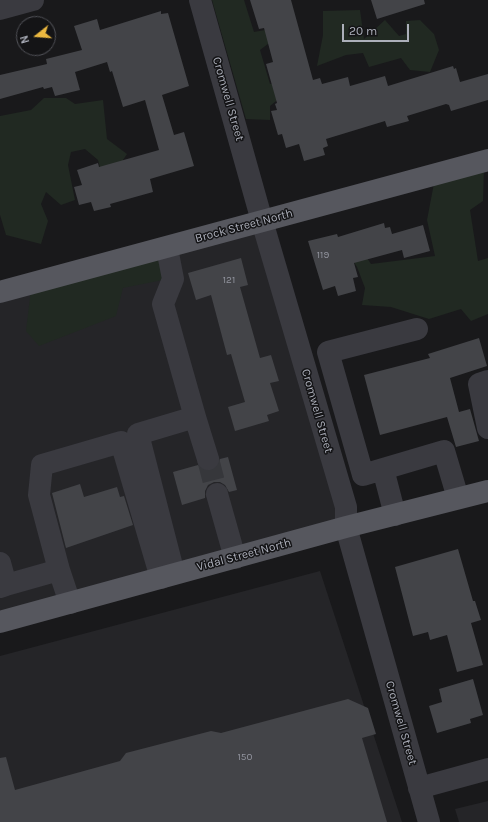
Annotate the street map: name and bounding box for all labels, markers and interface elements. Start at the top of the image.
north arrow [16,16,56,56]
scale bar [344,16,411,42]
text: 20 m [349,24,377,38]
text: N [18,34,32,45]
street label: Cromwell Street [209,55,247,143]
street label: Brock Street North [193,206,295,246]
house number: 119 [317,249,329,261]
house number: 121 [223,274,235,286]
street label: Cromwell Street [298,367,336,455]
street label: Vidal Street North [195,536,293,574]
street label: Cromwell Street [382,679,420,767]
house number: 150 [238,751,252,763]

